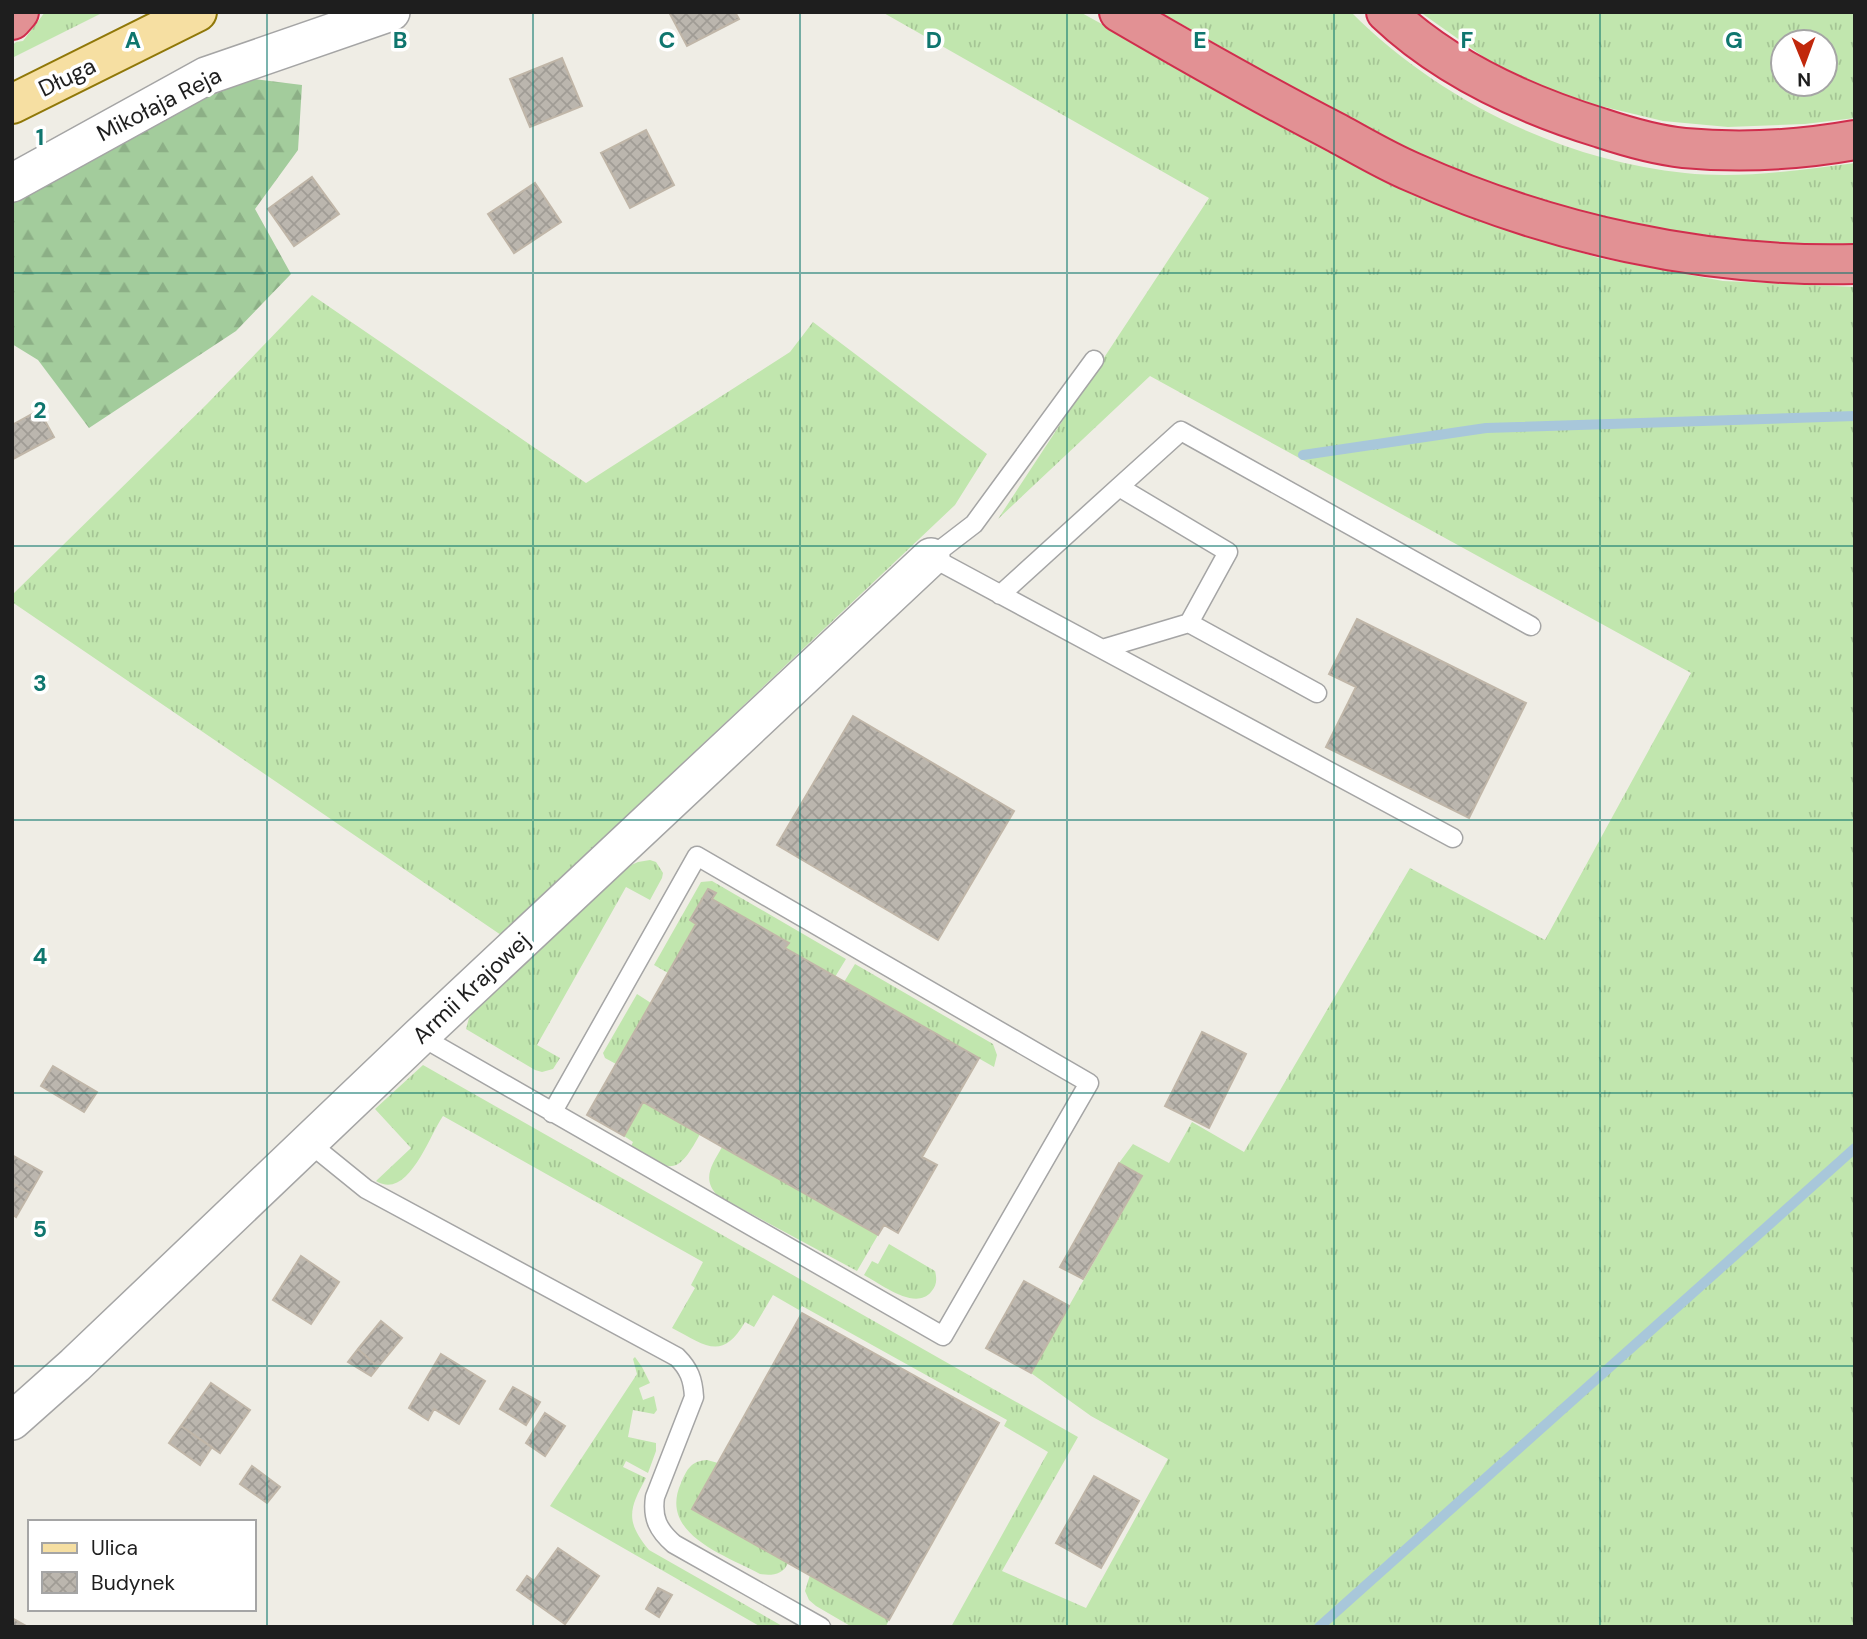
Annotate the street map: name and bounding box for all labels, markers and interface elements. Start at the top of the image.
text: A [125,25,141,55]
text: B [393,25,407,55]
text: C [659,25,675,55]
text: D [926,25,942,55]
text: E [1193,25,1207,55]
text: F [1461,25,1474,55]
text: G [1725,25,1743,55]
north arrow [1769,28,1839,98]
street label: Długa [33,50,101,104]
street label: Mikołaja Reja [92,60,226,148]
text: N [1797,67,1811,92]
text: 1 [36,122,44,152]
text: 2 [33,395,47,425]
text: 3 [33,668,47,698]
street label: Armii Krajowej [406,926,536,1050]
text: 4 [33,941,48,971]
text: 5 [33,1214,47,1244]
legend [28,1520,256,1611]
text: Ulica [91,1534,138,1562]
text: Budynek [91,1569,176,1597]

